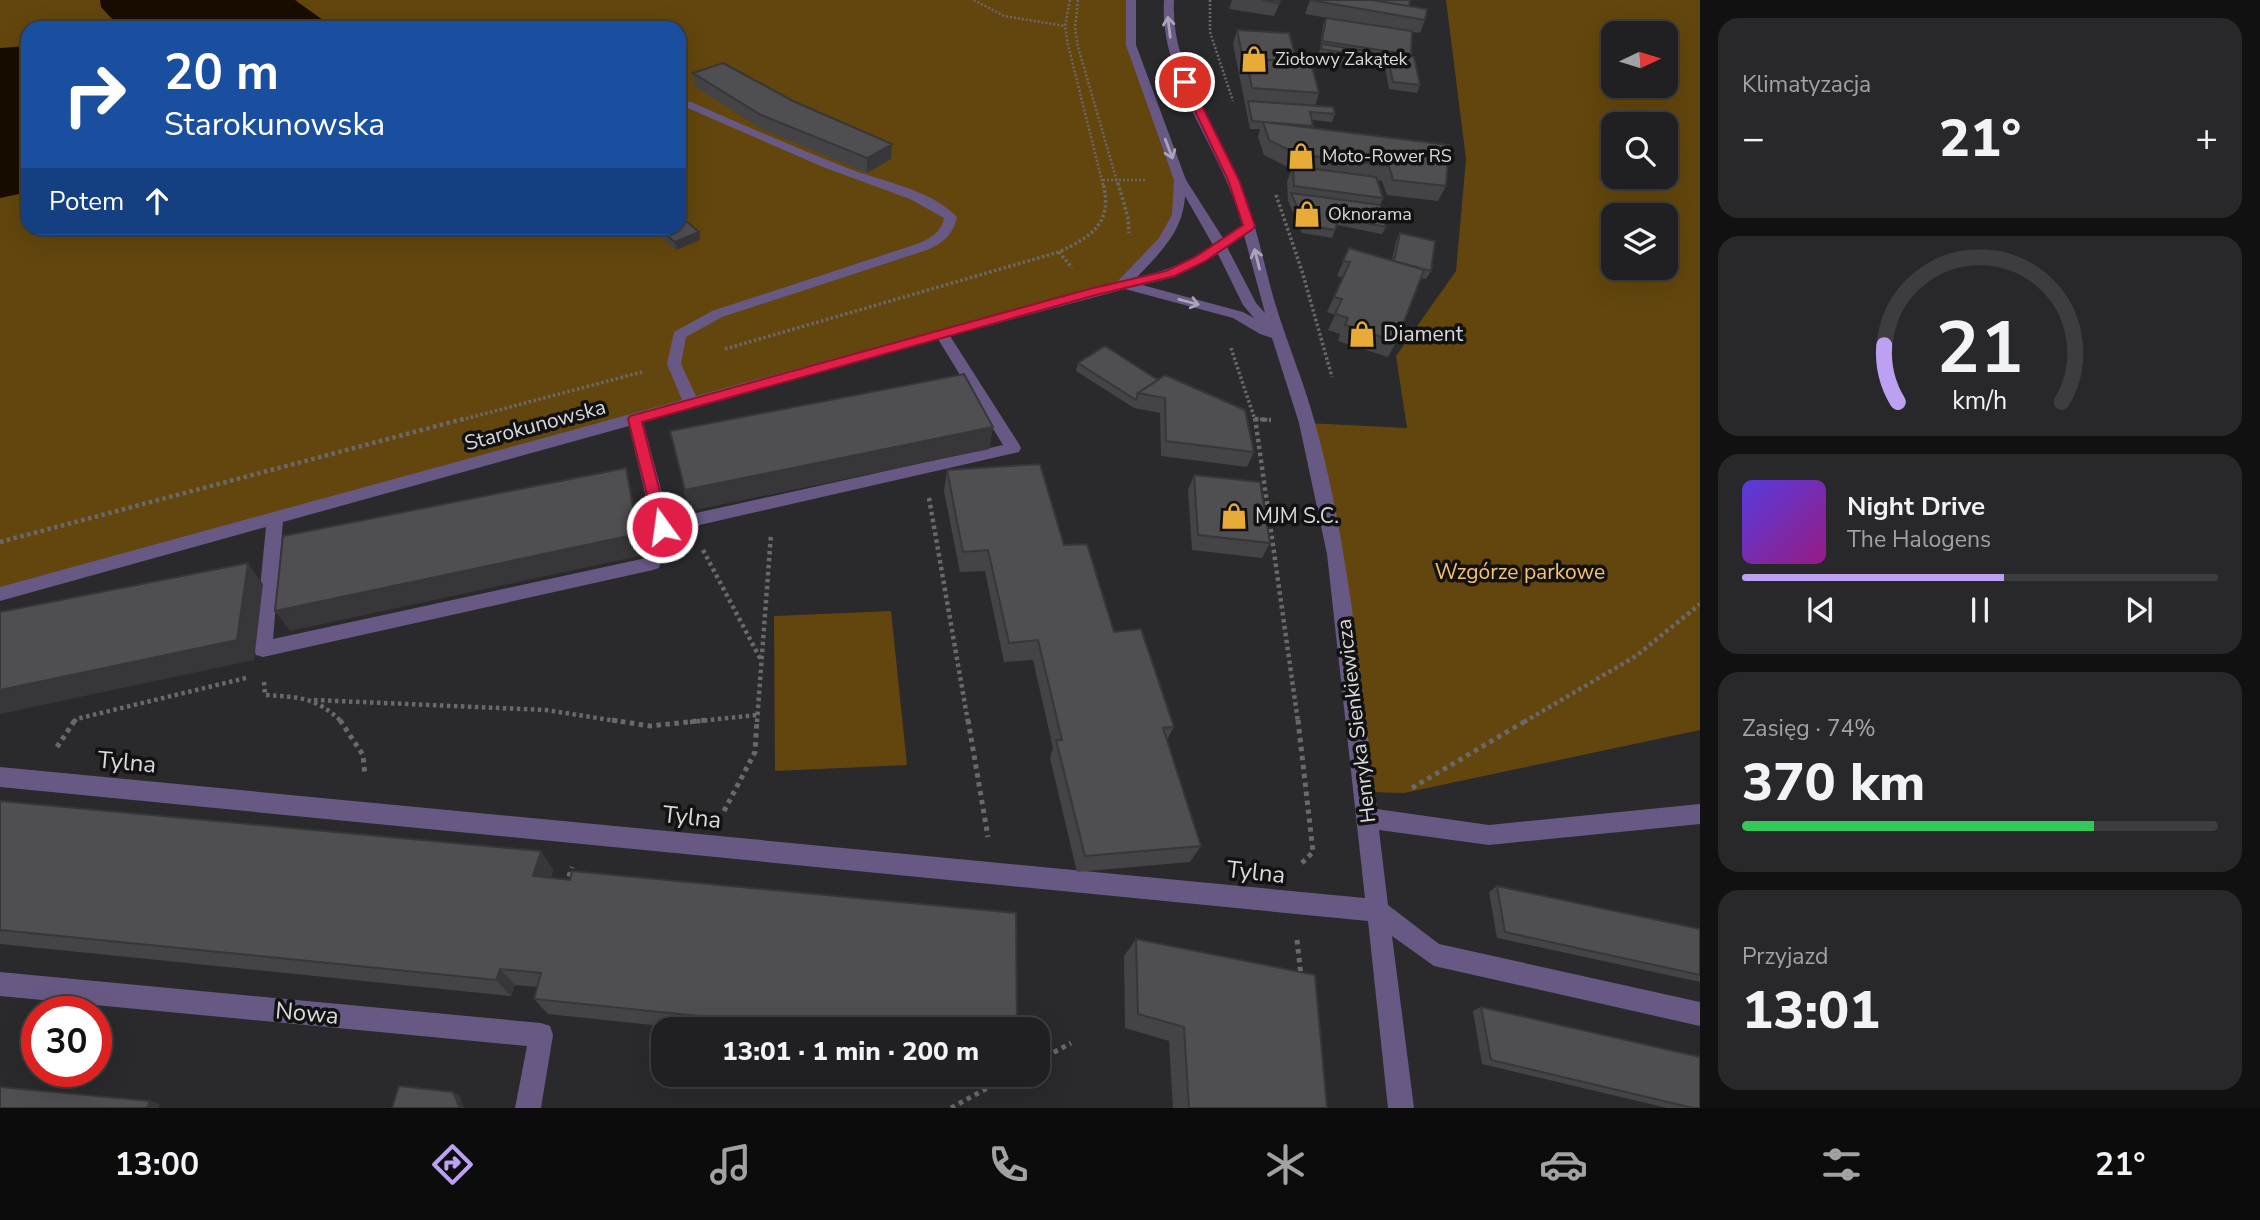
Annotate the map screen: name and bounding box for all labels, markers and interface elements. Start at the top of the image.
one-way arrow [1163,16,1176,39]
north arrow [1601,21,1678,98]
map controls [1601,21,1678,280]
text: 20 m [164,39,279,106]
shop icon: Ziołowy Zakątek [1239,44,1269,74]
place label: Ziołowy Zakątek [1275,47,1408,71]
icon: right [49,49,140,140]
pin [1155,52,1215,112]
icon: arrive [1166,63,1204,101]
text: Klimatyzacja [1742,69,1871,100]
text: Starokunowska [164,103,385,146]
text: 21° [1939,103,2021,174]
button: search [1601,112,1678,189]
text: − [1742,113,1765,164]
text: + [2195,113,2218,164]
one-way arrow [1163,138,1176,160]
shop icon: Moto-Rower RS [1286,141,1316,171]
place label: Moto-Rower RS [1322,144,1452,168]
icon: ahead [138,182,176,220]
text: Potem [49,184,124,219]
shop icon: Oknorama [1292,199,1322,229]
place label: Oknorama [1328,202,1412,226]
button: layers [1601,203,1678,280]
one-way arrow [1250,248,1263,271]
one-way arrow [1177,296,1200,309]
text: 21 [1936,298,2024,398]
shop icon: Diament [1347,319,1377,349]
place label: Diament [1383,320,1464,348]
text: km/h [1952,384,2008,418]
street label: Starokunowska [461,393,609,457]
text: Night Drive [1847,489,1985,524]
position arrow [625,490,699,564]
shop icon: MJM S.C. [1219,501,1249,531]
place label: MJM S.C. [1255,502,1339,530]
text: The Halogens [1847,524,1991,555]
park label: Wzgórze parkowe [1435,558,1605,586]
icon: previous [1802,591,1840,629]
icon: pause [1961,591,1999,629]
icon: next [2120,591,2158,629]
street label: Henryka Sienkiewicza [1330,617,1382,825]
text: Zasięg · 74% [1742,713,1876,744]
street label: Tylna [96,744,158,780]
text: 370 km [1742,747,1925,818]
street label: Tylna [661,798,723,836]
street label: Tylna [1225,853,1287,891]
text: Przyjazd [1742,941,1828,972]
text: 13:01 [1742,975,1880,1046]
street label: Nowa [274,994,340,1032]
speed limit sign: 30 [21,996,112,1087]
text: 13:01 · 1 min · 200 m [722,1034,979,1069]
icon: directions [428,1140,477,1189]
icon: music [706,1140,755,1189]
icon: phone [984,1140,1033,1189]
icon: climate [1261,1140,1310,1189]
icon: car [1539,1140,1588,1189]
icon: filters [1817,1140,1866,1189]
text: 13:00 [114,1143,199,1186]
text: 21° [2095,1143,2145,1186]

